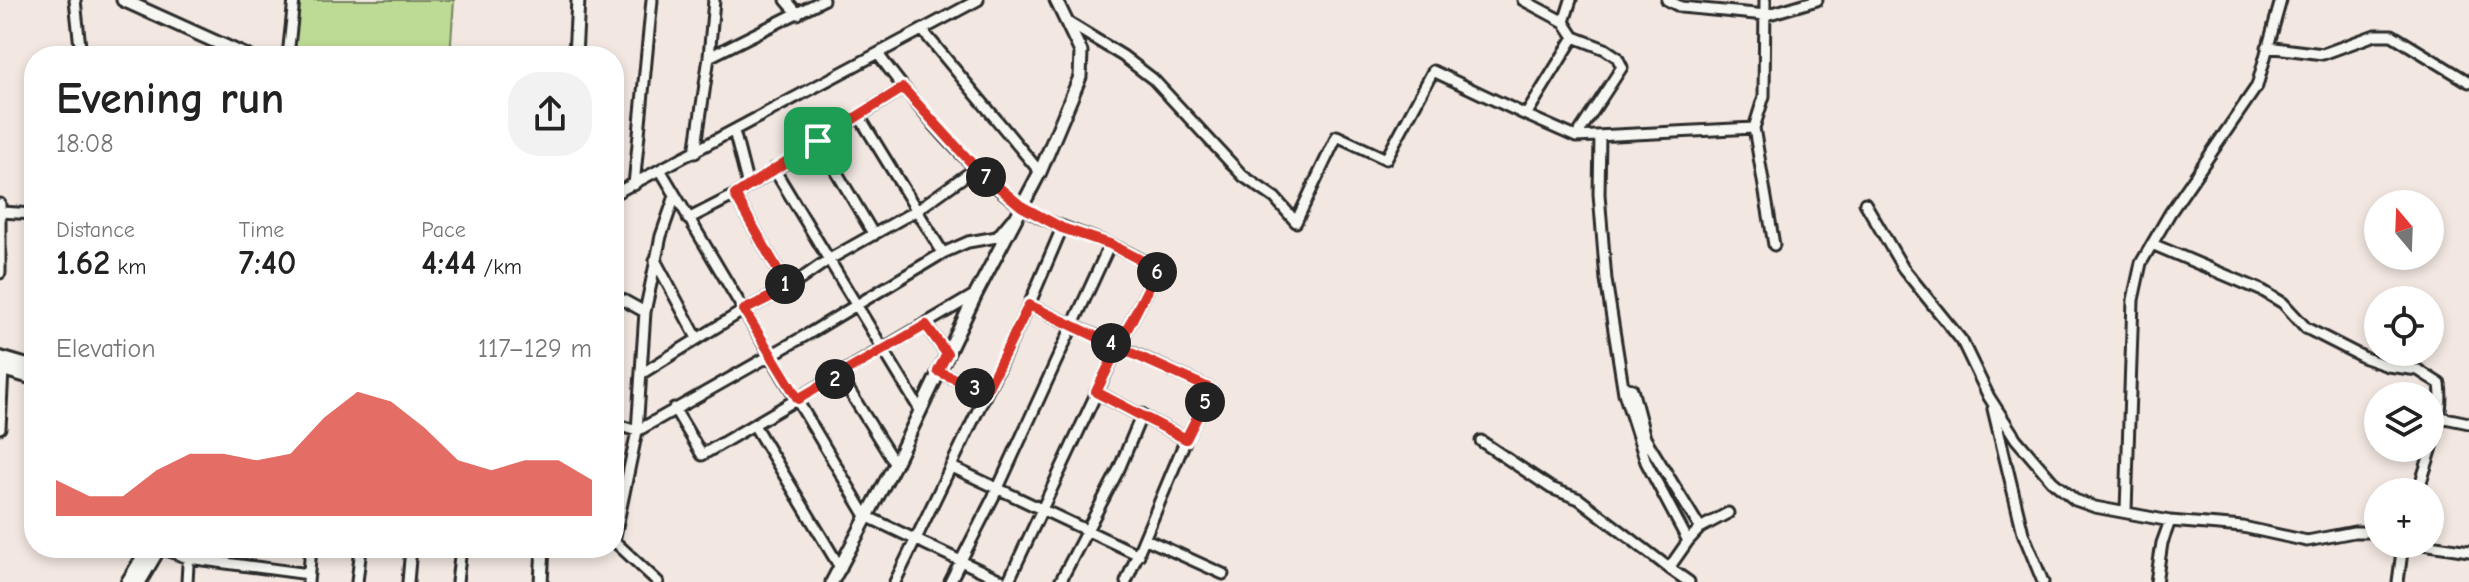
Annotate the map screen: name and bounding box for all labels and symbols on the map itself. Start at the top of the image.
pin [784,107,852,175]
pin: 7 [966,157,1006,197]
north arrow [2364,190,2444,270]
pin: 6 [1137,252,1177,292]
pin: 1 [765,264,805,304]
pin: 4 [1091,323,1131,363]
pin: 2 [815,359,855,399]
pin: 3 [955,368,995,408]
pin: 5 [1185,382,1225,422]

